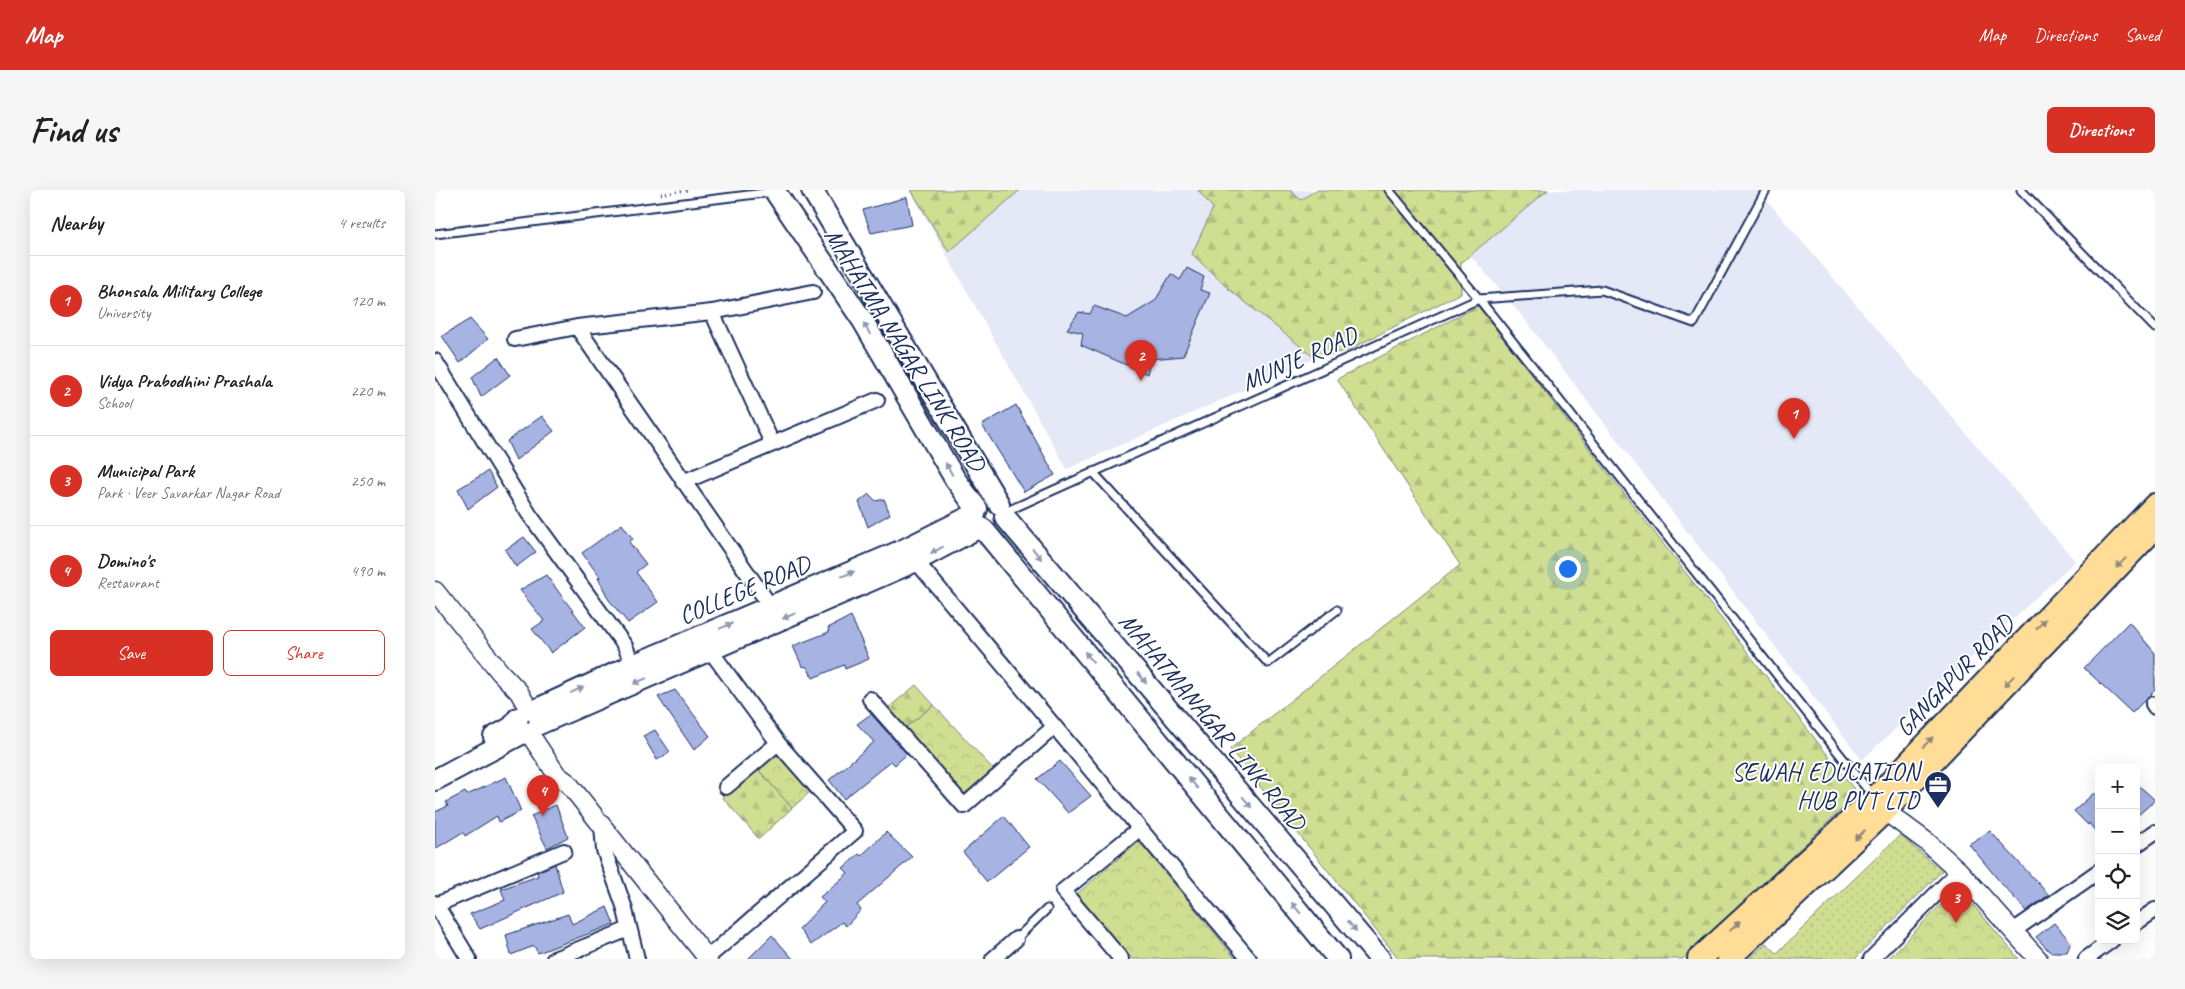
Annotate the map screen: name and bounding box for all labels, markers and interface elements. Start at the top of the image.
text: Map [25,20,62,50]
text: Map [1979,24,2006,46]
text: Directions [2034,24,2097,46]
text: Saved [2125,24,2160,46]
button: Directions [2047,107,2155,153]
text: Find us [30,108,117,153]
text: Nearby [50,210,103,236]
text: 4 results [338,213,385,233]
street label: MAHATMA NAGAR LINK ROAD [817,222,994,479]
text: Bhonsala Military College [97,279,261,303]
text: 1 [62,291,70,311]
text: 120 m [351,291,385,311]
text: University [97,303,150,323]
street label: MUNJE ROAD [1237,319,1364,399]
one-way arrow [863,323,872,336]
pin: 2 [1125,340,1157,381]
text: Vidya Prabodhini Prashala [97,369,272,393]
text: 2 [62,381,70,401]
text: 220 m [351,381,385,401]
text: School [97,393,131,413]
pin: 1 [1778,398,1810,439]
text: Municipal Park [97,459,194,483]
one-way arrow [945,462,953,477]
text: 3 [62,471,70,491]
text: 250 m [351,471,385,491]
text: Park · Veer Savarkar Nagar Road [97,483,280,503]
one-way arrow [930,546,944,554]
street label: COLLEGE ROAD [674,547,817,632]
one-way arrow [1031,548,1042,561]
text: Domino's [97,549,154,573]
your location [1555,556,1581,582]
one-way arrow [2115,557,2127,569]
text: 4 [62,561,70,581]
text: 490 m [351,561,385,581]
one-way arrow [841,569,855,577]
text: Restaurant [97,573,159,593]
street label: MAHATMANAGAR LINK ROAD [1112,606,1314,839]
street label: GANGAPUR ROAD [1889,606,2022,743]
one-way arrow [781,612,796,620]
one-way arrow [2035,618,2047,630]
one-way arrow [719,622,734,630]
button: Save [50,630,213,676]
button: Share [223,630,385,676]
one-way arrow [1084,651,1095,664]
one-way arrow [1136,672,1148,684]
one-way arrow [2003,674,2015,686]
one-way arrow [633,678,647,686]
one-way arrow [570,685,584,693]
one-way arrow [1922,736,1934,748]
place label: SEWAH EDUCATION HUB PVT LTD [1732,756,1923,817]
map controls [2095,764,2140,944]
button: + [2095,764,2140,809]
office icon: SEWAH EDUCATION HUB PVT LTD [1923,770,1953,809]
pin: 4 [527,775,559,816]
one-way arrow [1187,776,1198,789]
one-way arrow [1241,796,1252,808]
button: − [2095,809,2140,854]
one-way arrow [1854,829,1866,841]
button: locate [2095,854,2140,899]
pin: 3 [1940,882,1972,923]
button: layers [2095,899,2140,944]
one-way arrow [1291,902,1302,915]
one-way arrow [1347,919,1358,932]
one-way arrow [1728,920,1740,932]

